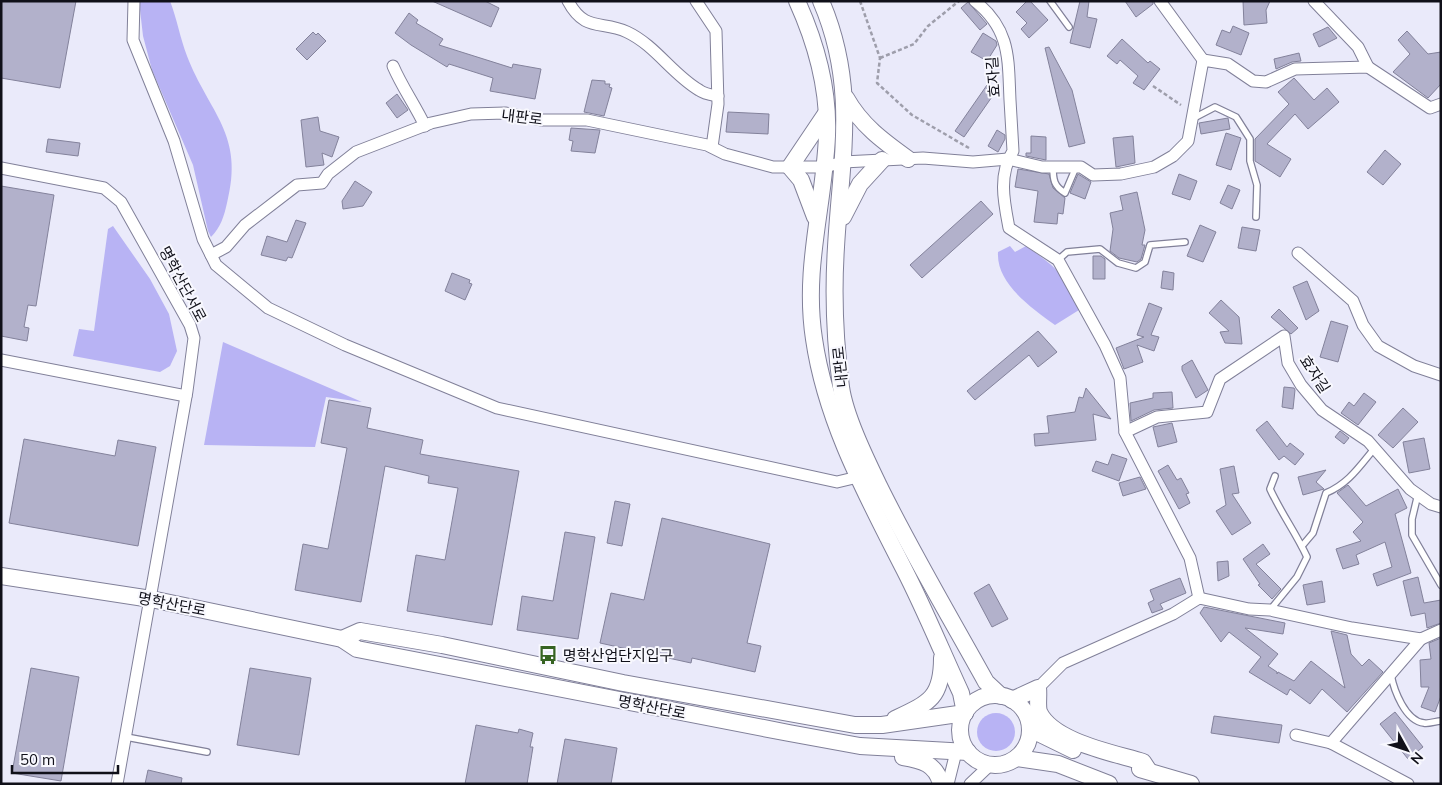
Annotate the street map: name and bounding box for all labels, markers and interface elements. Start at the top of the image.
street label: 효자길 [982,56,1004,98]
street label: 내판로 [500,105,544,129]
street label: 명학산단서로 [155,243,211,325]
street label: 내판로 [828,345,852,389]
street label: 효자길 [1296,351,1334,397]
street label: 명학산단로 [136,588,208,620]
bus stop icon: 명학산업단지입구 [537,644,559,666]
place label: 명학산업단지입구 [563,646,673,665]
street label: 명학산단로 [616,691,688,723]
north arrow [1382,725,1432,775]
scale bar [12,742,119,774]
text: N [1407,749,1427,768]
text: 50 m [20,750,55,769]

